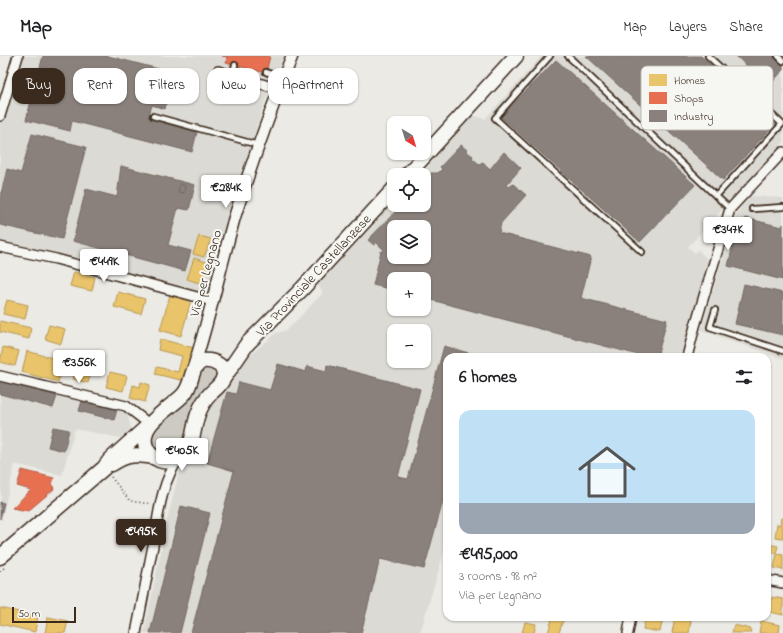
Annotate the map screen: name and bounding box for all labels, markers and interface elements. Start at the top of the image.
text: Map [20,14,52,41]
text: Map [623,17,647,38]
text: Layers [669,17,707,38]
text: Share [729,17,763,38]
legend [641,66,773,130]
chip: Buy [12,68,65,104]
chip: Rent [73,68,127,104]
chip: Filters [135,68,199,104]
chip: New [207,68,260,104]
chip: Apartment [268,68,358,104]
text: Homes [674,73,706,89]
text: Shops [674,91,704,107]
text: Industry [674,109,713,126]
north arrow [387,116,431,160]
map controls [387,116,431,368]
button: locate [387,168,431,212]
pin: €284K [198,175,254,209]
text: €284K [210,178,242,197]
street label: Via Provinciale Castellanzese [251,209,377,343]
pin: €347K [700,217,756,251]
button: layers [387,220,431,264]
text: €347K [712,220,744,239]
street label: Via per Legnano [185,228,229,320]
pin: €449K [76,249,132,283]
text: €449K [89,252,119,271]
button: + [387,272,431,316]
button: − [387,324,431,368]
pin: €356K [51,350,107,384]
text: €356K [62,353,96,372]
text: 6 homes [459,365,517,390]
icon: filters [733,366,755,388]
icon: home [571,436,643,508]
pin: €405K [154,438,210,472]
text: €405K [165,441,199,460]
pin: €495K [113,519,169,553]
text: €495K [125,522,157,541]
text: €495,000 [459,542,518,567]
text: 3 rooms · 98 m² [459,567,537,586]
text: Via per Legnano [459,586,542,605]
scale bar [12,605,76,624]
text: 50 m [18,606,40,622]

